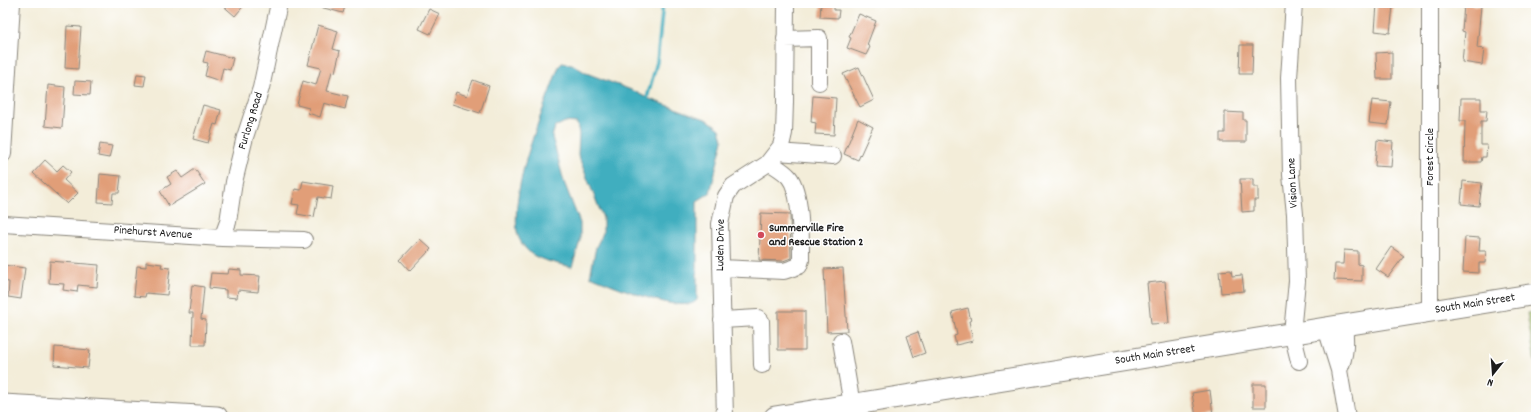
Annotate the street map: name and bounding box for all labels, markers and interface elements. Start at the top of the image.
street label: Furlong Road [234,90,268,152]
street label: Forest Circle [1422,128,1439,186]
street label: Vision Lane [1283,157,1303,209]
street label: Luden Drive [712,219,730,271]
place label: Summerville Fire and Rescue Station 2 [769,220,864,251]
street label: Pinehurst Avenue [113,222,193,244]
marker: Summerville Fire and Rescue Station 2 [756,230,766,240]
street label: South Main Street [1434,289,1517,319]
street label: South Main Street [1114,340,1197,370]
north arrow [1473,354,1513,394]
text: N [1485,373,1496,390]

